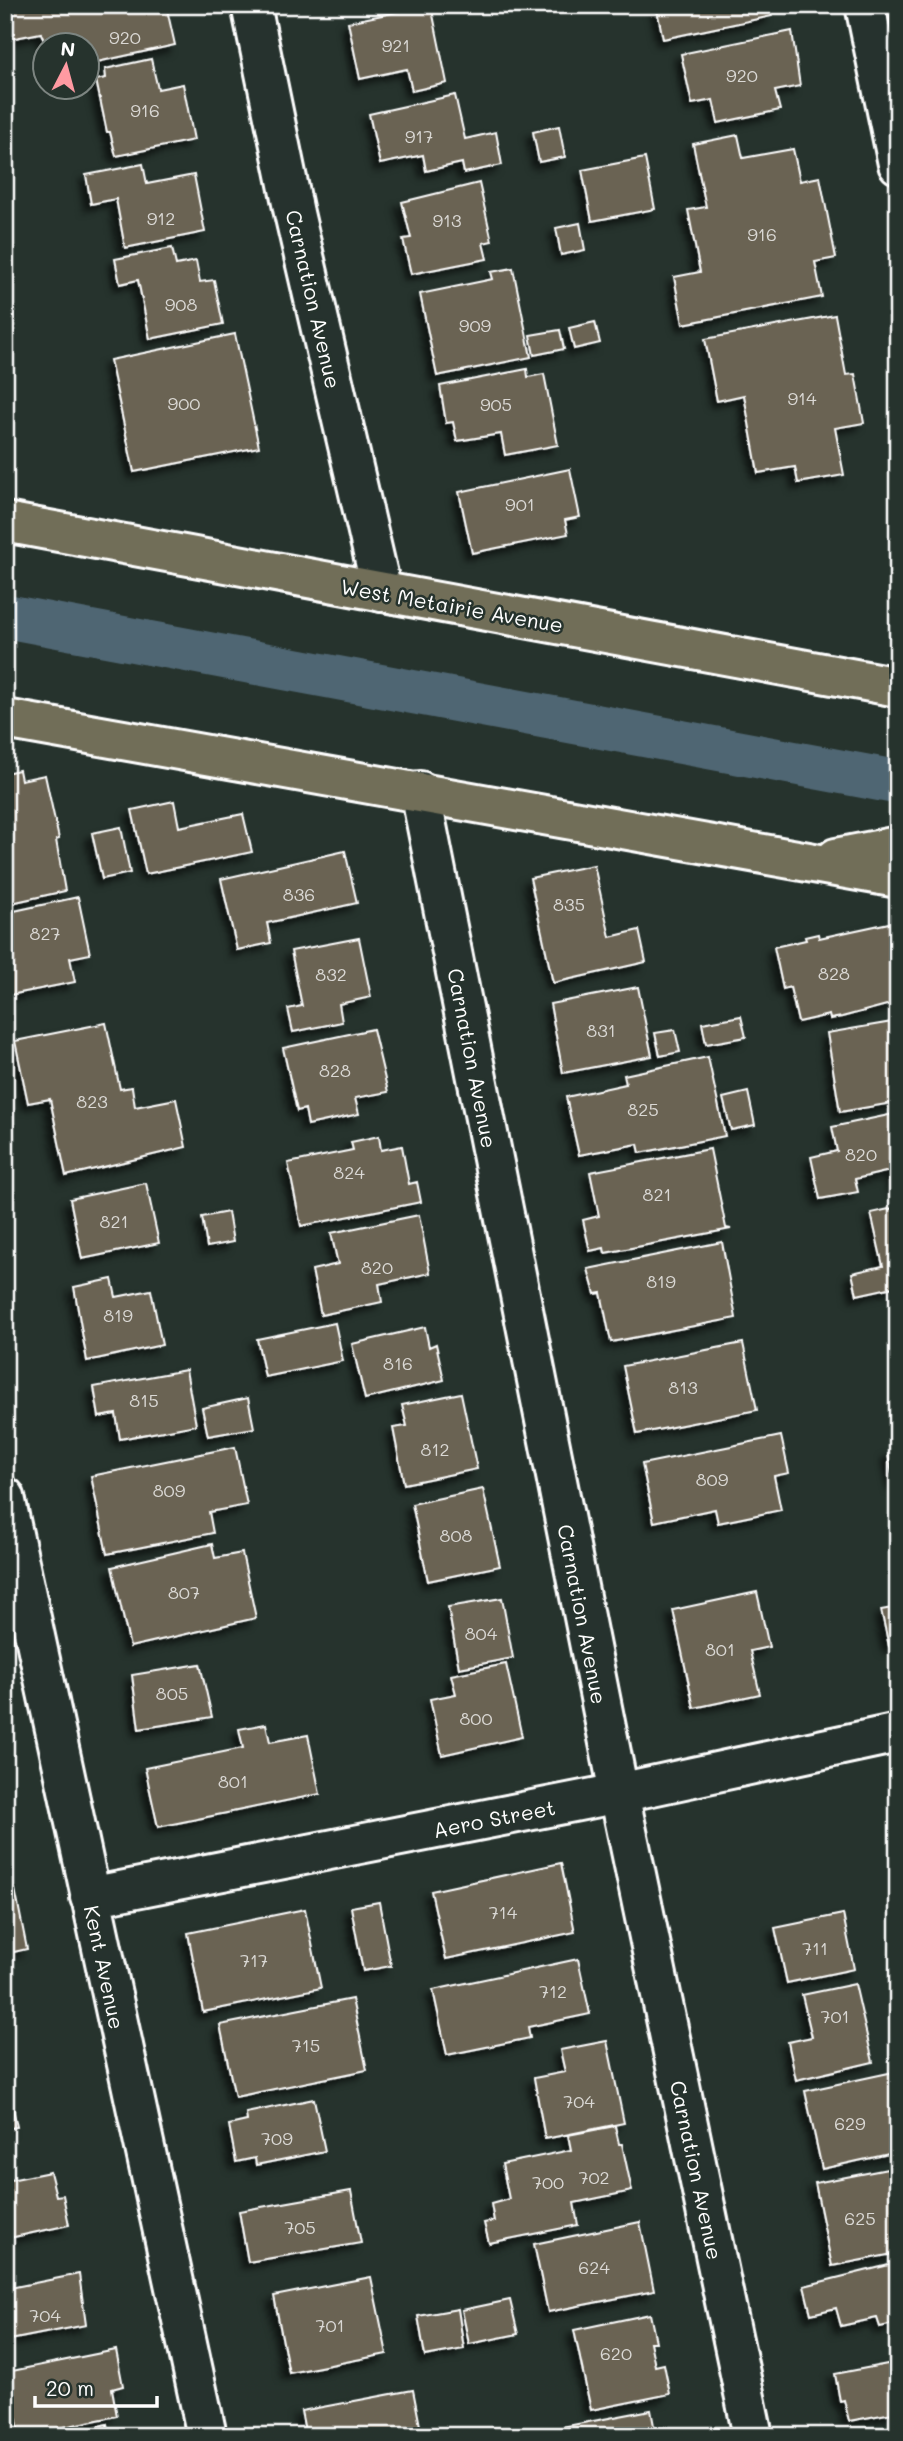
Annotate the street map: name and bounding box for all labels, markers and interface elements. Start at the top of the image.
house number: 920 [109,25,141,49]
north arrow [32,32,102,102]
house number: 921 [382,33,410,57]
text: N [59,35,76,62]
house number: 920 [726,63,758,87]
house number: 916 [130,98,160,122]
house number: 917 [405,124,433,148]
house number: 912 [147,206,175,230]
street label: Carnation Avenue [280,207,348,391]
house number: 913 [432,208,462,232]
house number: 916 [747,222,777,246]
house number: 908 [165,292,197,316]
house number: 909 [459,313,492,337]
house number: 914 [787,386,817,410]
house number: 900 [168,391,200,415]
house number: 905 [480,392,512,416]
house number: 901 [505,492,535,516]
street label: West Metairie Avenue [339,572,565,638]
house number: 836 [283,882,315,906]
house number: 835 [553,892,585,916]
house number: 827 [30,921,60,945]
house number: 828 [818,961,850,985]
house number: 832 [315,962,347,986]
street label: Carnation Avenue [442,966,504,1150]
house number: 831 [586,1018,616,1042]
house number: 828 [319,1058,351,1082]
house number: 823 [76,1089,108,1113]
house number: 825 [627,1097,659,1121]
house number: 820 [845,1142,877,1166]
house number: 824 [333,1160,365,1184]
house number: 821 [643,1182,671,1206]
house number: 821 [100,1209,128,1233]
house number: 820 [361,1255,393,1279]
house number: 819 [646,1269,676,1293]
house number: 819 [103,1303,133,1327]
house number: 816 [383,1351,413,1375]
house number: 813 [668,1375,698,1399]
house number: 815 [129,1388,159,1412]
house number: 812 [421,1437,449,1461]
house number: 809 [696,1467,729,1491]
house number: 809 [153,1478,186,1502]
street label: Carnation Avenue [552,1522,614,1706]
house number: 808 [440,1523,473,1547]
house number: 807 [168,1580,200,1604]
house number: 804 [465,1621,498,1645]
house number: 801 [705,1637,735,1661]
house number: 805 [156,1681,188,1705]
house number: 800 [459,1706,493,1730]
house number: 801 [218,1769,248,1793]
street label: Aero Street [431,1793,557,1843]
house number: 714 [489,1900,518,1924]
street label: Kent Avenue [79,1903,131,2031]
house number: 711 [802,1936,828,1960]
house number: 717 [240,1948,268,1972]
house number: 712 [539,1979,567,2003]
house number: 701 [820,2004,850,2028]
house number: 715 [292,2033,320,2057]
street label: Carnation Avenue [665,2078,729,2262]
house number: 704 [563,2089,595,2113]
house number: 629 [834,2111,866,2135]
house number: 709 [261,2126,293,2150]
house number: 702 [578,2165,610,2189]
house number: 700 [532,2170,564,2194]
house number: 625 [844,2206,876,2230]
house number: 705 [284,2215,316,2239]
house number: 624 [578,2255,610,2279]
house number: 704 [29,2303,61,2327]
house number: 701 [315,2313,345,2337]
house number: 620 [600,2341,632,2365]
scale bar [35,2364,158,2408]
text: 20 m [46,2374,94,2401]

